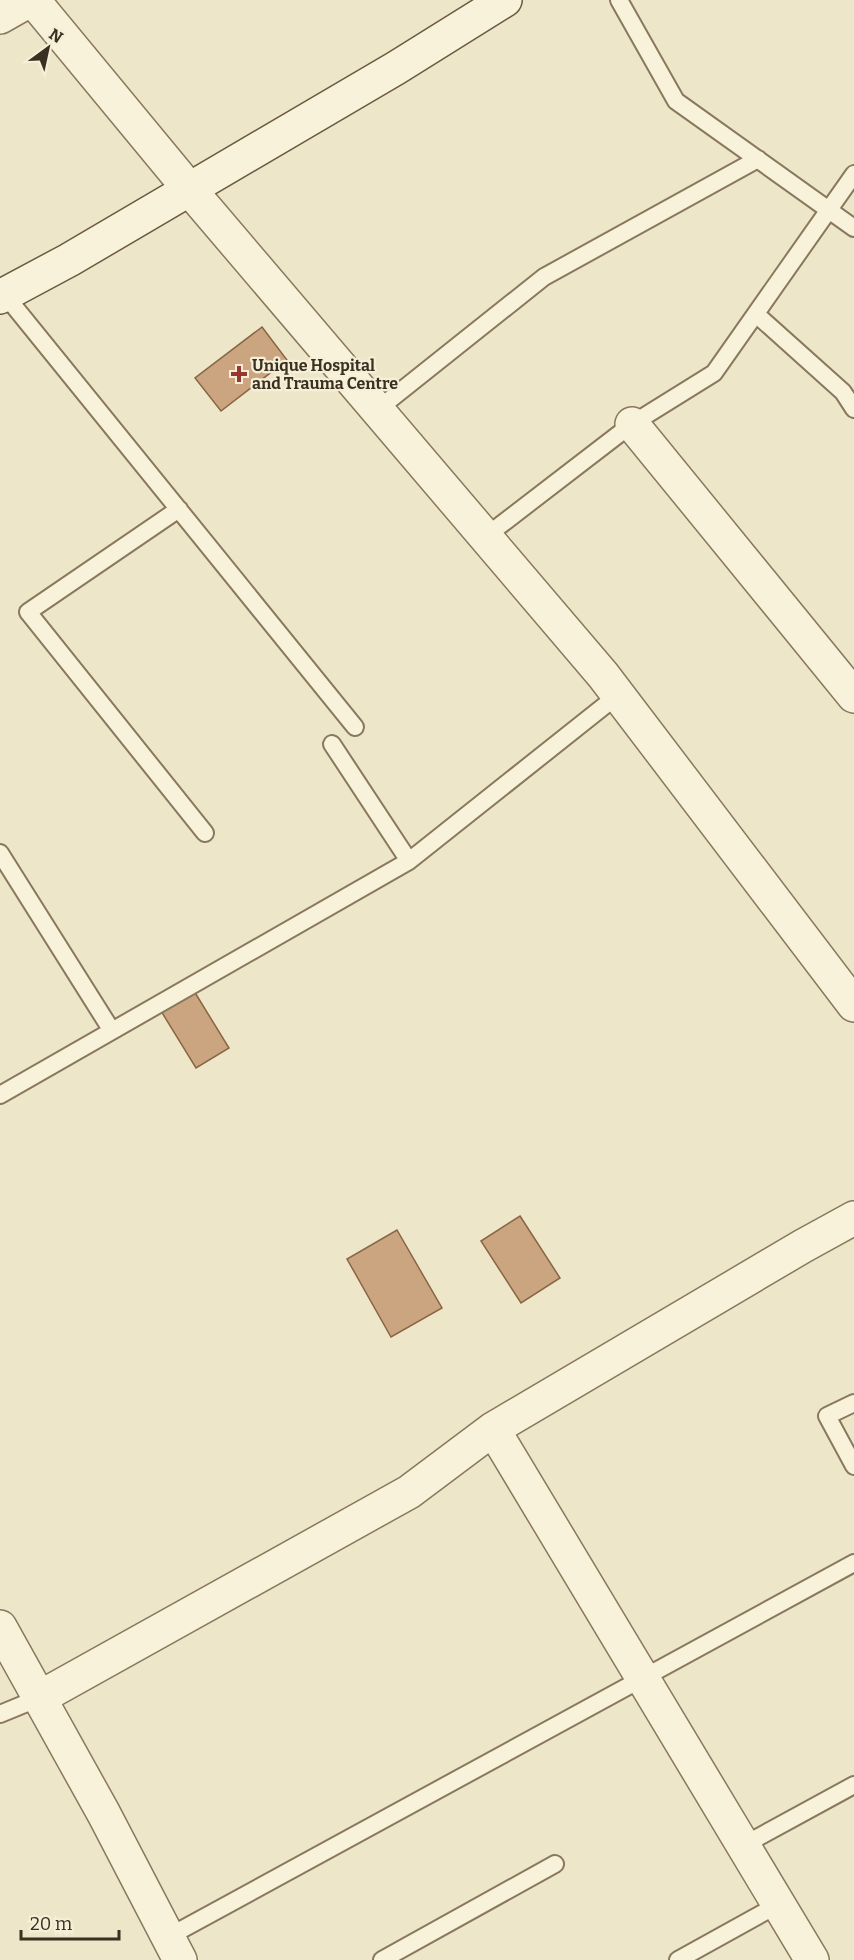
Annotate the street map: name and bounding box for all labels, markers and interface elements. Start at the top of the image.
north arrow [18,18,78,78]
text: N [46,25,66,47]
place label: Unique Hospital and Trauma Centre [252,356,398,393]
marker: Unique Hospital and Trauma Centre [230,365,248,383]
scale bar [21,1903,118,1941]
text: 20 m [30,1913,72,1935]

